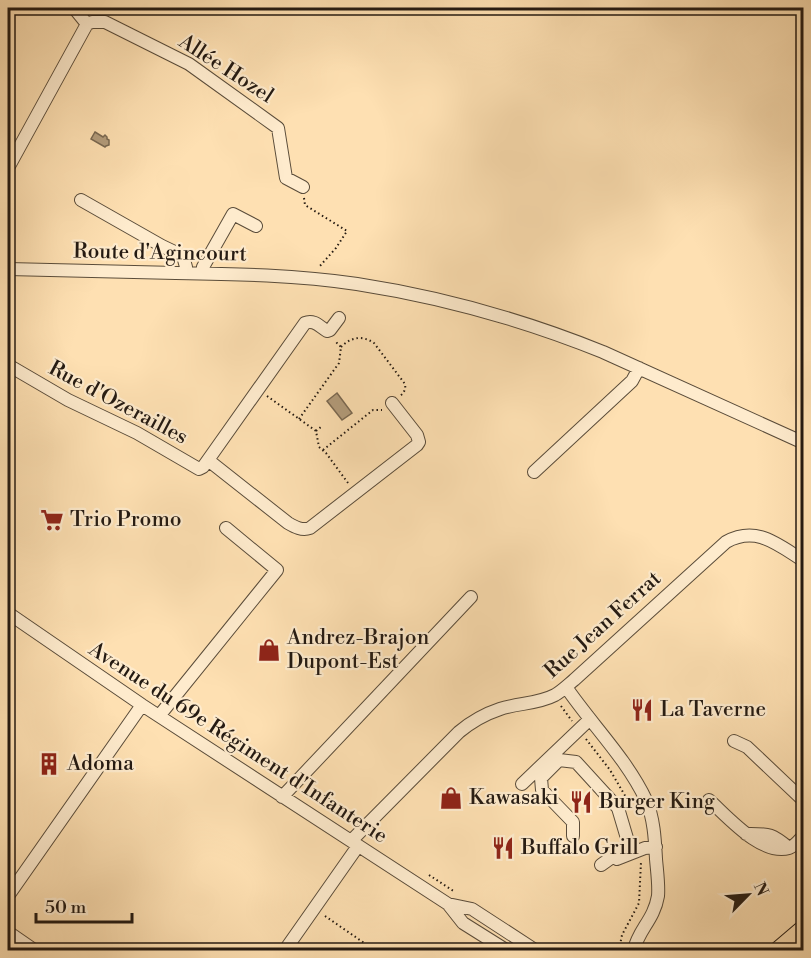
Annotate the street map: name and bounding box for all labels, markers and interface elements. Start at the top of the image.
street label: Allée Hozel [173,28,278,109]
street label: Route d'Agincourt [73,238,248,268]
street label: Rue d'Ozerailles [44,355,192,451]
supermarket icon: Trio Promo [39,507,65,533]
place label: Trio Promo [70,507,182,533]
street label: Rue Jean Ferrat [539,565,667,684]
place label: Andrez-Brajon Dupont-Est [286,625,430,675]
street label: Avenue du 69e Régiment d'Infanterie [83,636,392,849]
shop icon: Andrez-Brajon Dupont-Est [256,637,282,663]
restaurant icon: La Taverne [629,697,655,723]
place label: La Taverne [660,697,766,723]
building icon: Adoma [36,751,62,777]
place label: Adoma [66,751,134,777]
shop icon: Kawasaki [438,785,464,811]
place label: Kawasaki [469,785,559,811]
restaurant icon: Burger King [568,789,594,815]
place label: Burger King [598,789,715,815]
restaurant icon: Buffalo Grill [490,835,516,861]
place label: Buffalo Grill [520,835,639,861]
north arrow [718,865,778,925]
text: N [749,879,773,899]
scale bar [36,886,132,924]
text: 50 m [45,896,87,919]

